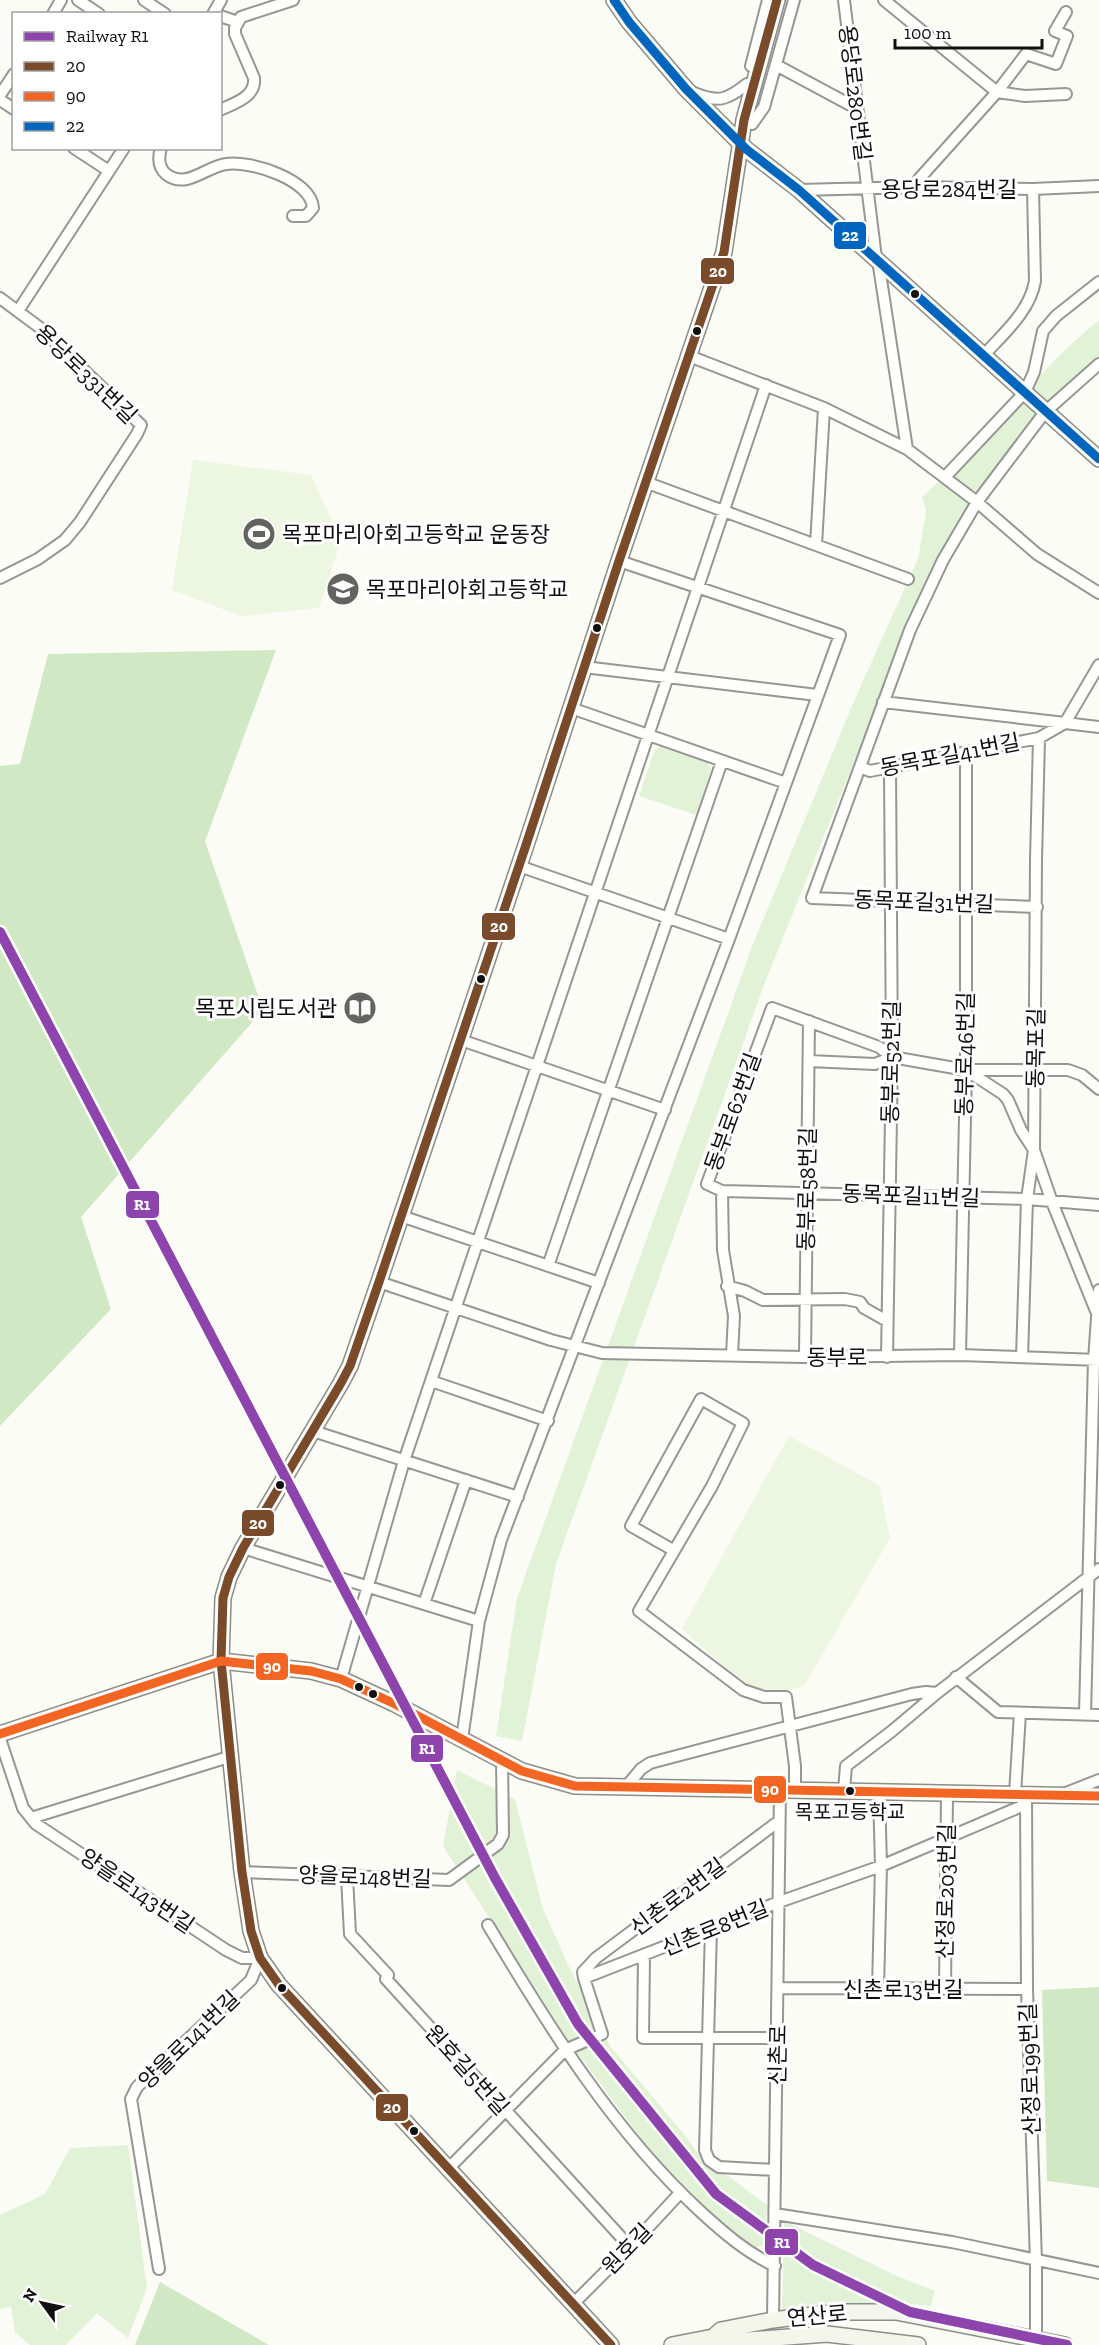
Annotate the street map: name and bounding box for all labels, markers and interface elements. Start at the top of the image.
legend [12,12,222,150]
scale bar [895,12,1042,50]
text: 100 m [904,22,952,44]
street label: 용당로280번길 [833,23,877,163]
text: Railway R1 [66,25,148,47]
text: 20 [66,55,86,77]
text: 90 [66,85,86,107]
text: 22 [66,115,85,137]
street label: 용당로284번길 [881,176,1017,203]
line badge: 22 [833,221,867,250]
text: 22 [841,226,859,245]
line badge: 20 [700,257,735,285]
text: 20 [709,262,727,281]
unlabelled marker [909,288,921,300]
street label: 용당로331번길 [29,319,143,429]
unlabelled marker [691,325,703,337]
sports icon: 목포마리아회고등학교 운동장 [241,516,277,552]
place label: 목포마리아회고등학교 운동장 [282,521,550,548]
school or university icon: 목포마리아회고등학교 [325,571,361,607]
place label: 목포마리아회고등학교 [366,576,568,603]
unlabelled marker [591,622,603,634]
street label: 동목포길41번길 [878,728,1022,782]
street label: 동목포길31번길 [853,886,995,918]
line badge: 20 [481,912,516,941]
text: 20 [490,917,508,936]
unlabelled marker [475,973,487,985]
library icon: 목포시립도서관 [342,990,378,1026]
street label: 동부로46번길 [950,991,980,1117]
place label: 목포시립도서관 [195,995,337,1022]
street label: 동부로52번길 [876,1000,906,1124]
street label: 동목포길 [1022,1007,1050,1089]
street label: 동부로62번길 [699,1049,767,1175]
street label: 동부로58번길 [792,1127,822,1251]
street label: 동목포길11번길 [841,1180,981,1212]
line badge: R1 [125,1190,160,1219]
text: R1 [134,1195,151,1214]
street label: 동부로 [807,1344,867,1371]
unlabelled marker [274,1479,286,1491]
line badge: 20 [241,1509,275,1537]
text: 20 [249,1514,267,1533]
line badge: 90 [255,1652,289,1681]
text: 90 [263,1657,281,1676]
unlabelled marker [353,1681,365,1693]
unlabelled marker [367,1688,379,1700]
line badge: R1 [410,1734,444,1763]
text: R1 [419,1739,436,1758]
line badge: 90 [753,1775,787,1804]
text: 90 [761,1780,779,1799]
marker: 목포고등학교 [844,1785,856,1797]
place label: 목포고등학교 [795,1800,905,1824]
street label: 산정로203번길 [931,1823,961,1959]
street label: 양을로143번길 [75,1843,199,1939]
street label: 신촌로2번길 [625,1852,731,1942]
street label: 양을로148번길 [298,1861,432,1893]
street label: 신촌로8번길 [658,1894,772,1962]
street label: 신촌로13번길 [843,1976,963,2003]
unlabelled marker [276,1982,288,1994]
street label: 양을로141번길 [133,1985,245,2095]
street label: 산정로199번길 [1014,2002,1046,2136]
street label: 원호길5번길 [419,2019,515,2121]
street label: 신촌로 [764,2024,792,2086]
line badge: 20 [375,2093,409,2122]
text: 20 [383,2098,401,2117]
unlabelled marker [408,2125,420,2137]
street label: 원호길 [596,2218,658,2280]
line badge: R1 [764,2228,799,2256]
text: R1 [774,2233,791,2252]
north arrow [12,2273,72,2333]
text: N [19,2285,41,2305]
street label: 연산로 [786,2300,848,2332]

